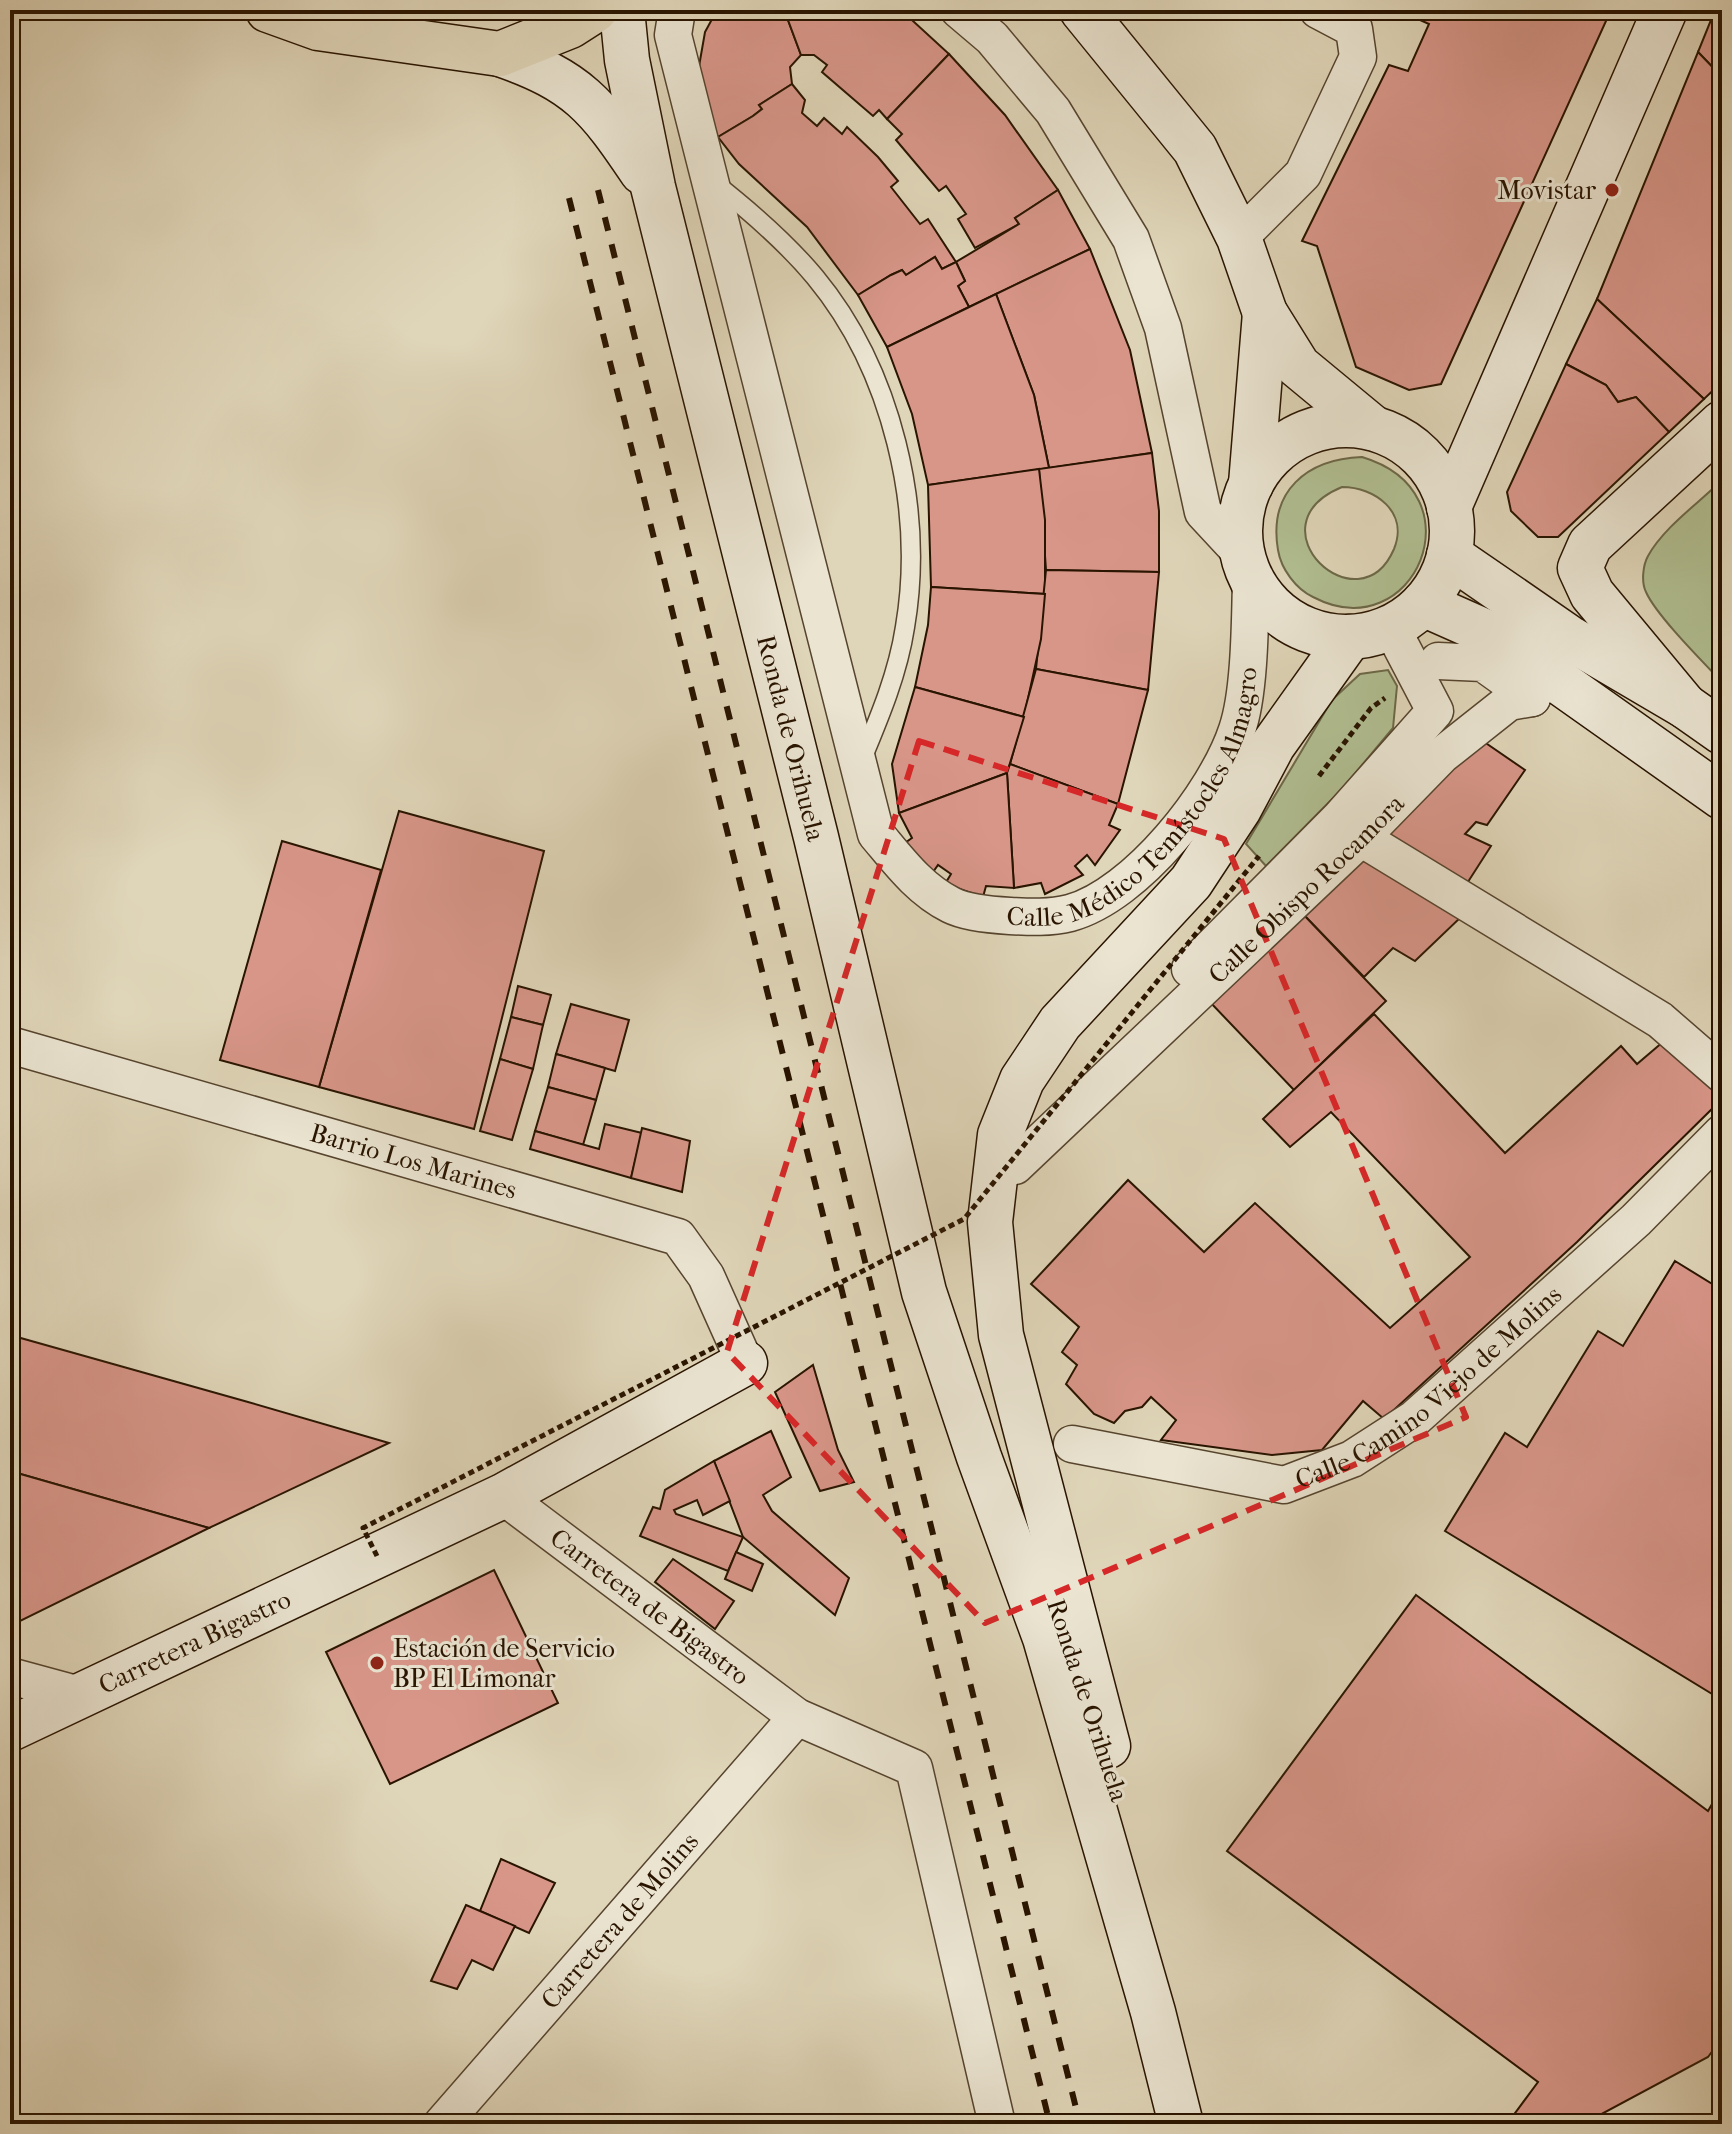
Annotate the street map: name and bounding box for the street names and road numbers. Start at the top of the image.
street label: Ronda de Orihuela [750,632,832,845]
street label: Calle Médico Temístocles Almagro [1006,666,1264,933]
street label: Calle Obispo Rocamora [1202,788,1411,990]
street label: Barrio Los Marines [307,1117,520,1206]
street label: Calle Camino Viejo de Molins [1291,1279,1568,1495]
street label: Carretera de Bigastro [544,1522,756,1692]
street label: Carretera Bigastro [94,1584,296,1701]
street label: Ronda de Orihuela [1040,1595,1135,1806]
street label: Carretera de Molins [535,1826,705,2015]

